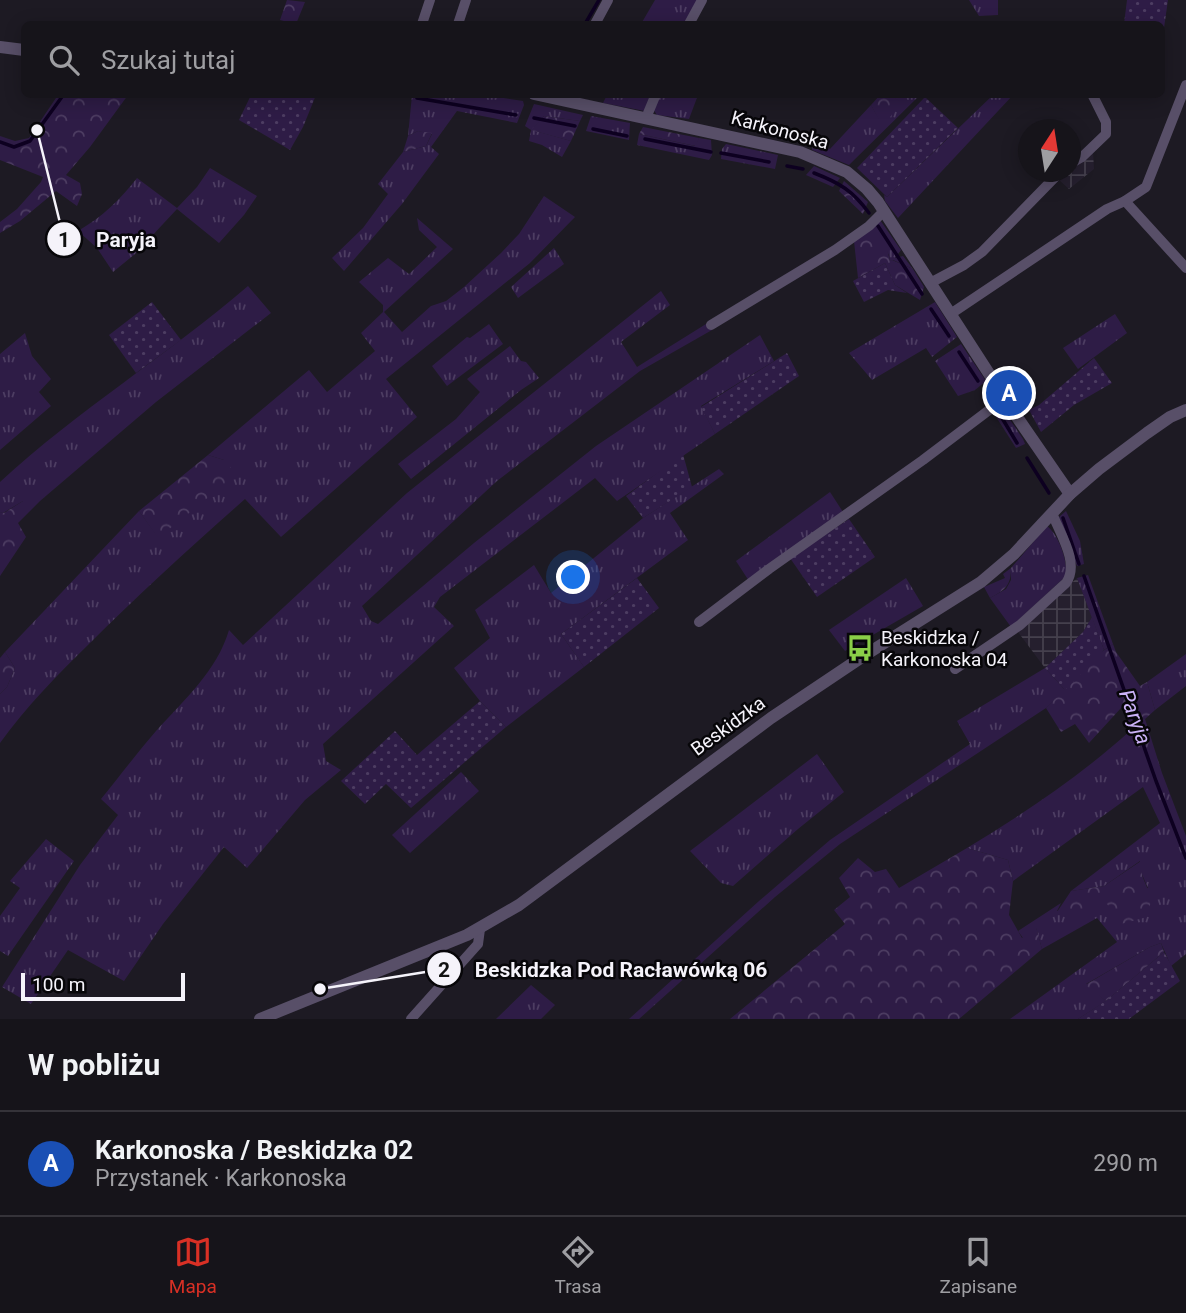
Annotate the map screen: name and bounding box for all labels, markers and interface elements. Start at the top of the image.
search box [21,21,1165,98]
icon: search [45,41,83,79]
text: Szukaj tutaj [101,45,235,75]
street label: Karkonoska [729,106,831,154]
north arrow [1018,119,1081,182]
callout: Paryja [47,218,170,260]
text: 1 [58,228,70,252]
text: Paryja [96,228,156,252]
pin: A [986,367,1032,419]
your location [556,560,590,594]
place label: Beskidzka / Karkonoska 04 [881,626,1008,671]
bus stop icon: Beskidzka / Karkonoska 04 [845,633,875,663]
water label: Paryja [1114,686,1156,748]
street label: Beskidzka [686,691,770,761]
callout: Beskidzka Pod Racławówką 06 [426,948,782,990]
text: 2 [438,958,450,982]
text: Beskidzka Pod Racławówką 06 [475,958,767,982]
scale bar [21,970,186,1002]
text: 100 m [32,973,85,996]
text: W pobliżu [28,1047,160,1082]
text: Karkonoska / Beskidzka 02 [95,1135,413,1165]
text: A [43,1150,59,1177]
text: 290 m [1093,1150,1158,1177]
text: Przystanek · Karkonoska [95,1165,347,1192]
tab: Mapa [169,1233,217,1298]
tab: Trasa [555,1233,602,1298]
tab: Zapisane [939,1233,1017,1298]

